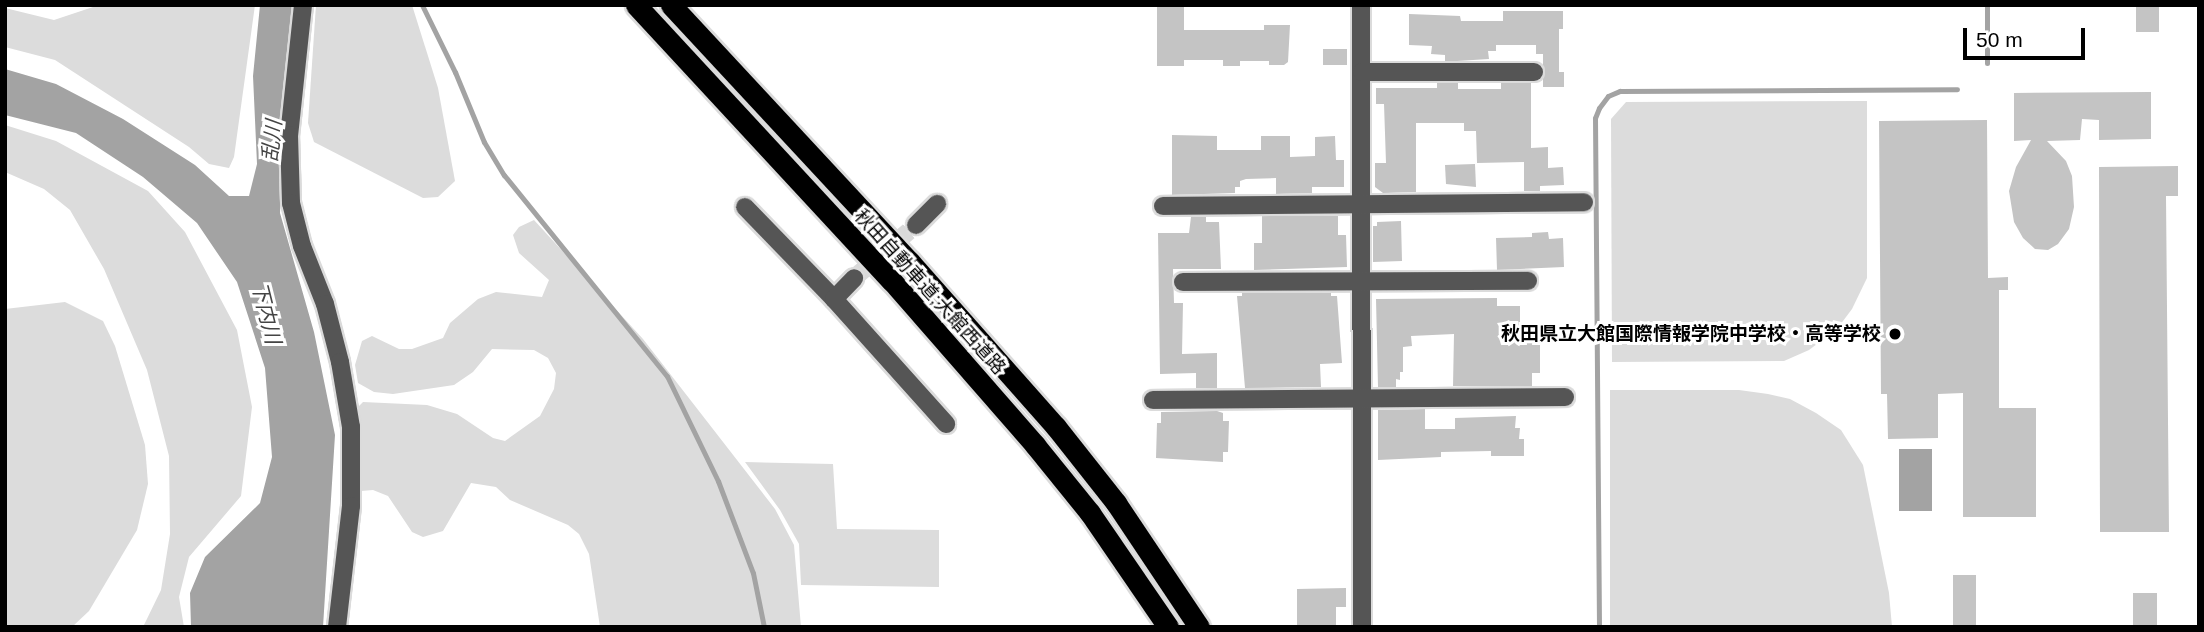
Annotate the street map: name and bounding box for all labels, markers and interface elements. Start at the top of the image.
scale bar [1966,14,2088,58]
text: 50 m [1976,28,2023,51]
water label: 乱川 [257,119,287,163]
street label: 秋田自動車道;大館西道路 [850,205,1010,379]
water label: 下内川 [246,279,286,347]
place label: 秋田県立大館国際情報学院中学校・高等学校 [1501,323,1881,345]
marker: 秋田県立大館国際情報学院中学校・高等学校 [1887,326,1903,342]

